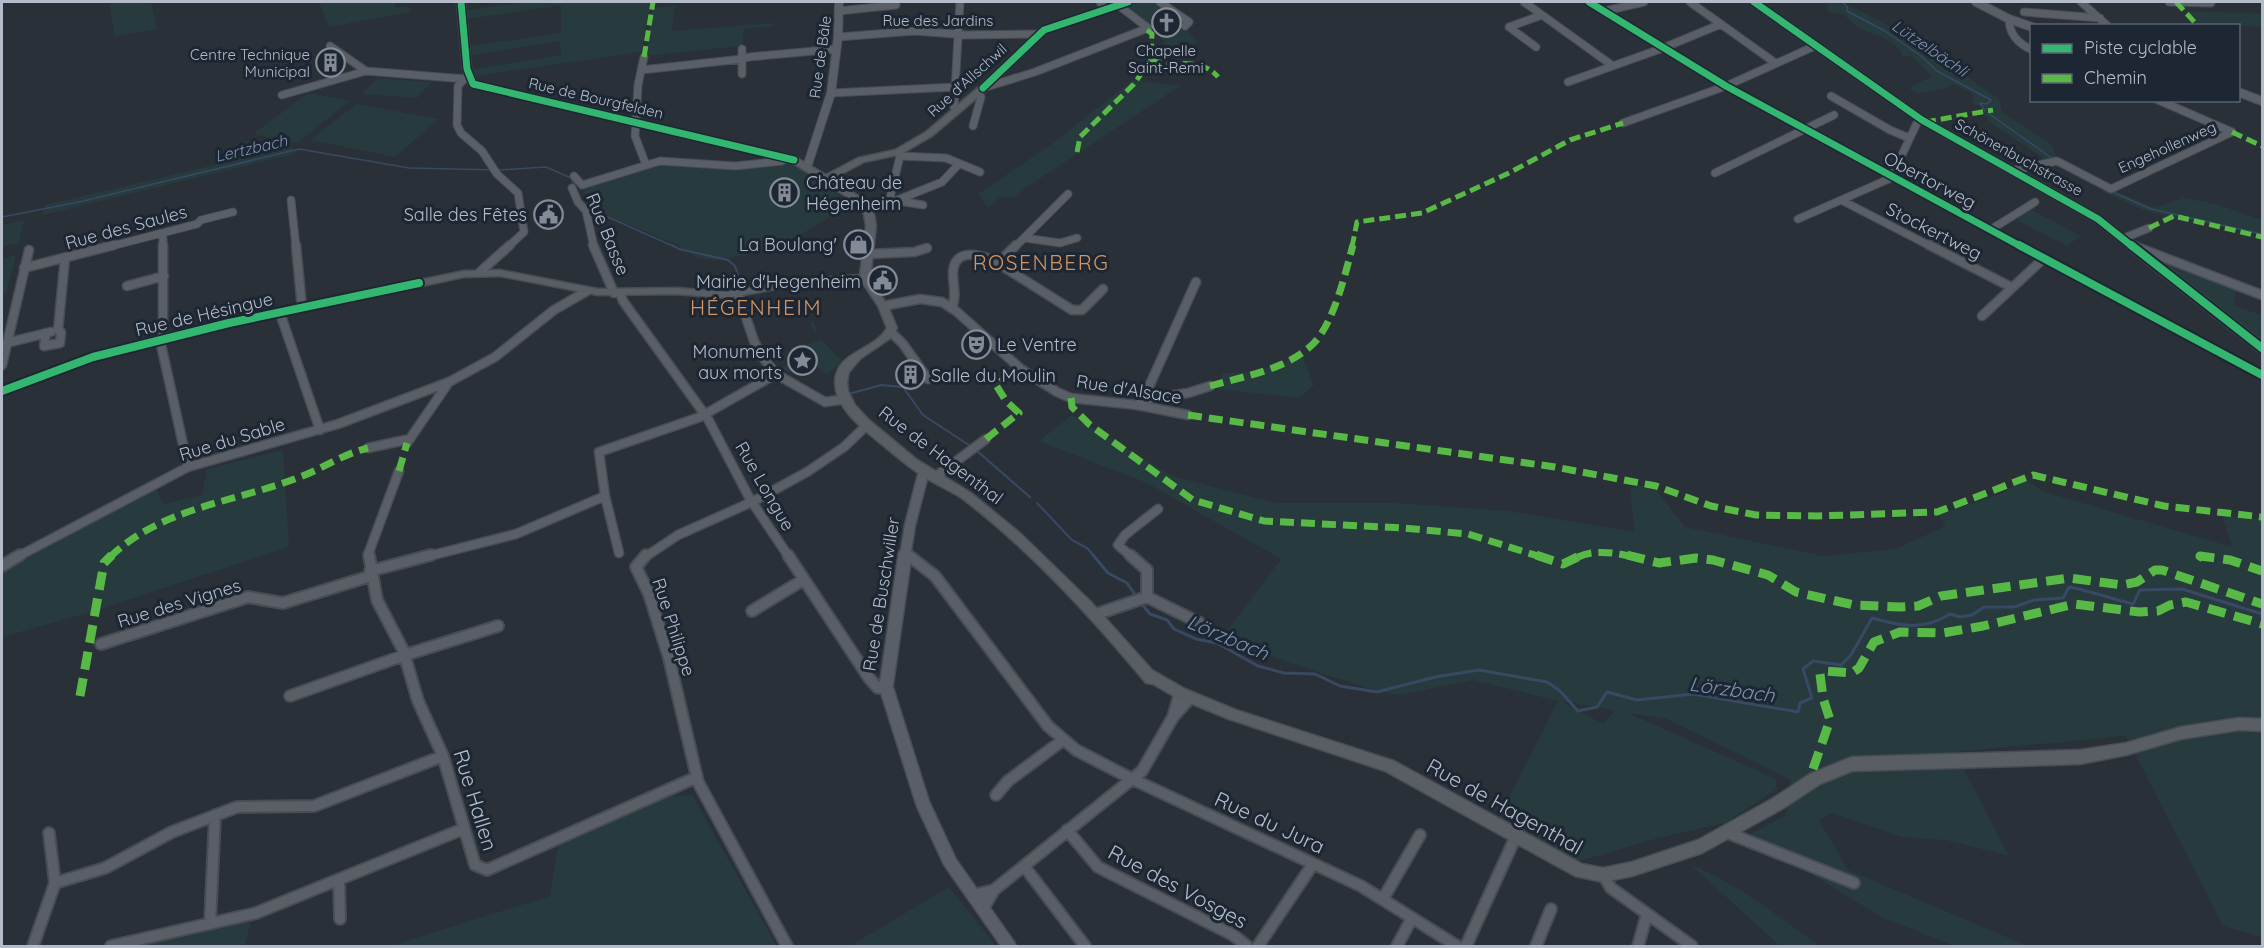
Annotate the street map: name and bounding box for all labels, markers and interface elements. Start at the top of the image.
church icon: Chapelle Saint-Remi [1150,7,1182,39]
street label: Rue des Jardins [883,11,993,30]
street label: Rue de Bâle [805,14,835,100]
water label: Lützelbächli [1888,15,1973,82]
legend [2030,24,2240,102]
text: Piste cyclable [2084,36,2197,59]
street label: Rue d'Allschwil [923,39,1011,121]
place label: Chapelle Saint-Remi [1128,41,1204,77]
place label: Centre Technique Municipal [190,45,310,81]
building icon: Centre Technique Municipal [315,47,347,79]
text: Chemin [2084,66,2147,89]
street label: Rue de Bourgfelden [527,73,665,123]
street label: Schönenbuchstrasse [1952,114,2086,200]
street label: Engehollenweg [2115,117,2219,177]
water label: Lertzbach [213,130,290,166]
street label: Obertorweg [1880,146,1980,214]
place label: Château de Hégenheim [806,171,902,215]
building icon: Château de Hégenheim [769,176,801,208]
street label: Rue Basse [581,189,635,279]
street label: Stockertweg [1882,197,1986,265]
public building icon: Salle des Fêtes [532,198,564,230]
street label: Rue des Saules [63,200,189,254]
place label: Salle des Fêtes [404,203,527,226]
shop icon: La Boulang' [842,228,874,260]
place label: La Boulang' [739,233,837,256]
district label: ROSENBERG [973,249,1109,275]
public building icon: Mairie d'Hegenheim [866,265,898,297]
place label: Mairie d'Hegenheim [696,270,861,293]
street label: Rue de Hésingue [133,287,275,341]
district label: HÉGENHEIM [690,294,822,320]
theatre icon: Le Ventre [960,328,992,360]
place label: Le Ventre [997,333,1077,356]
place label: Monument aux morts [693,340,782,384]
place icon: Monument aux morts [787,345,819,377]
building icon: Salle du Moulin [894,359,926,391]
place label: Salle du Moulin [931,364,1056,387]
street label: Rue d'Alsace [1075,369,1183,409]
street label: Rue de Hagenthal [874,401,1008,509]
street label: Rue du Sable [176,412,288,466]
street label: Rue Longue [730,437,800,535]
street label: Rue de Buschwiller [857,515,905,673]
street label: Rue des Vignes [115,573,243,633]
street label: Rue Philippe [647,575,701,679]
water label: Lörzbach [1184,609,1273,666]
water label: Lörzbach [1688,671,1777,707]
street label: Rue Hallen [448,746,504,854]
street label: Rue de Hagenthal [1422,752,1588,860]
street label: Rue du Jura [1211,785,1329,859]
street label: Rue des Vosges [1104,838,1252,934]

